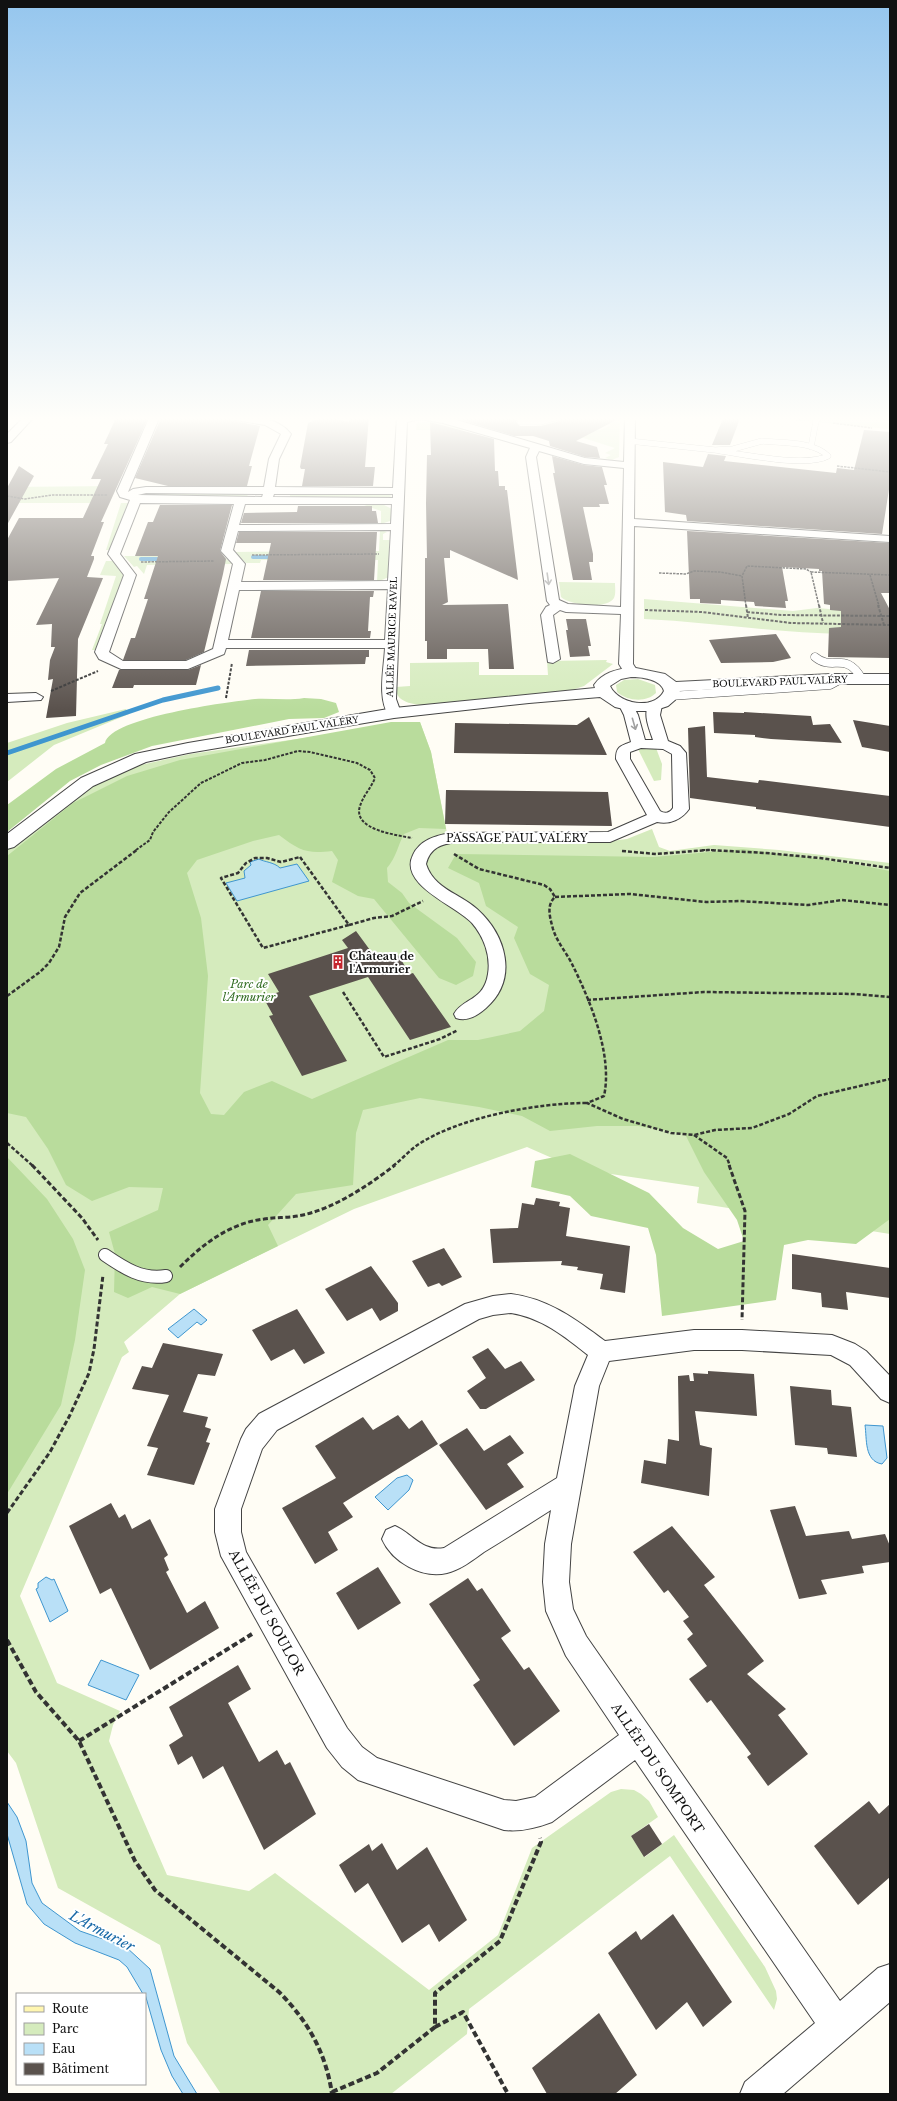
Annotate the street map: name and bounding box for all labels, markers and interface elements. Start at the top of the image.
one-way arrow [544,572,552,585]
street label: ALLÉE MAURICE RAVEL [384,576,399,698]
street label: BOULEVARD PAUL VALÉRY [712,674,848,689]
street label: BOULEVARD PAUL VALÉRY [224,713,360,746]
one-way arrow [630,718,638,731]
street label: PASSAGE PAUL VALÉRY [446,831,589,845]
place label: Château de l'Armurier [349,949,415,976]
building icon: Château de l'Armurier [330,954,346,970]
park label: Parc de l'Armurier [223,977,276,1004]
street label: ALLÉE DU SOULOR [224,1545,309,1679]
street label: ALLÉE DU SOMPORT [607,1699,708,1837]
water label: L'Armurier [65,1906,138,1956]
legend [16,1993,146,2085]
text: Route [52,2001,89,2016]
text: Parc [52,2021,79,2036]
text: Eau [52,2041,75,2056]
text: Bâtiment [52,2061,110,2076]

